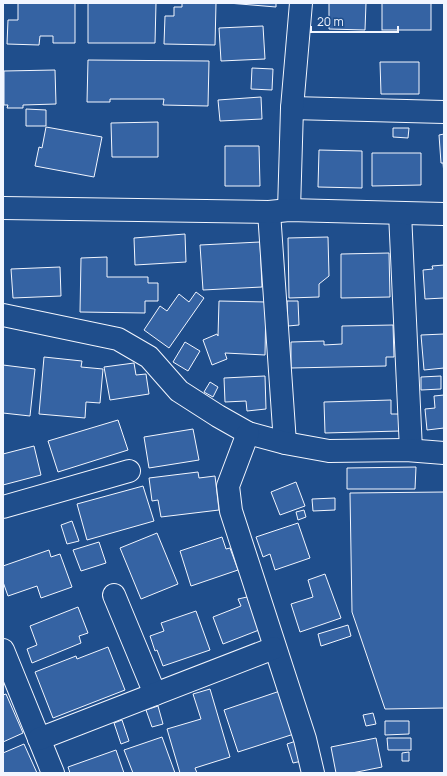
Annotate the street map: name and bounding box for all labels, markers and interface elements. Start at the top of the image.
scale bar [311,8,398,34]
text: 20 m [317,13,344,30]

